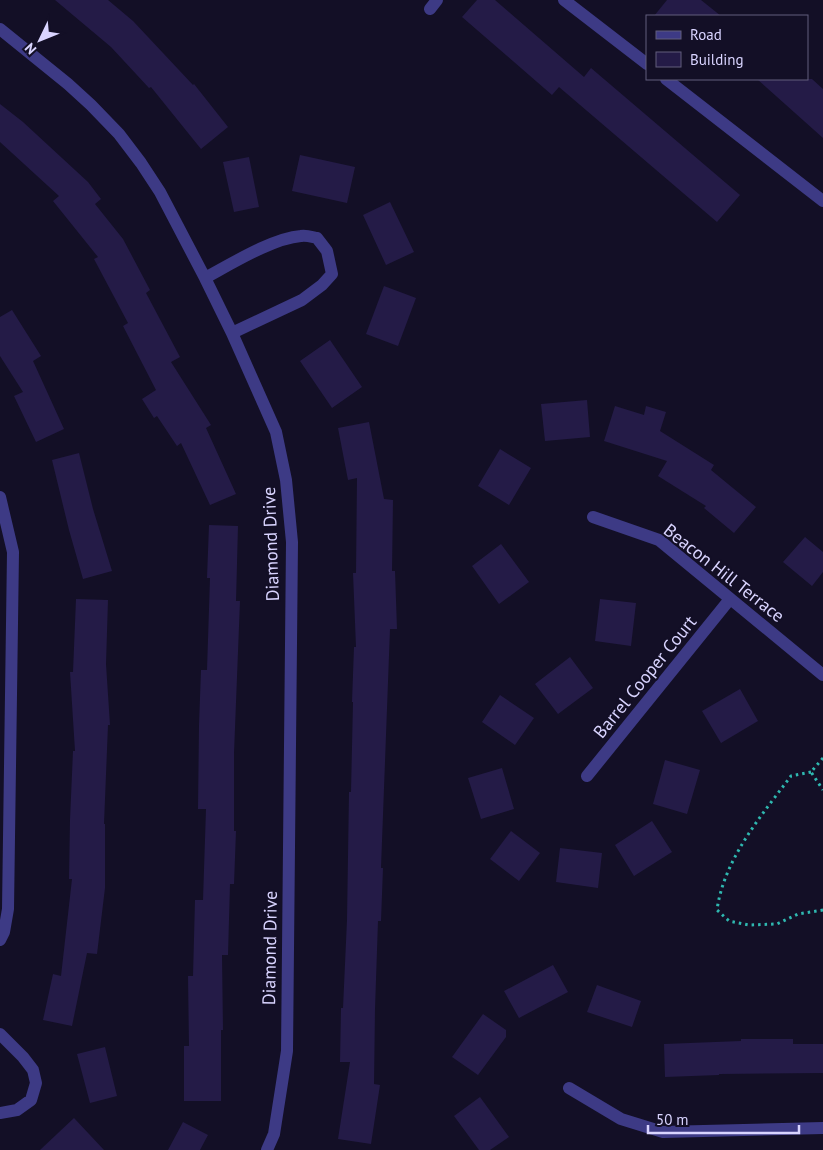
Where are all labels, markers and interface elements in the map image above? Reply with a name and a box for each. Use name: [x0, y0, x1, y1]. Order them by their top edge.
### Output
north arrow: [15, 15, 65, 65]
legend: [646, 15, 808, 80]
text: Road: [690, 25, 722, 44]
text: N: [21, 39, 40, 58]
text: Building: [690, 50, 744, 69]
street label: Diamond Drive: [257, 486, 284, 602]
street label: Beacon Hill Terrace: [659, 518, 789, 627]
street label: Barrel Cooper Court: [588, 611, 701, 743]
street label: Diamond Drive: [257, 891, 282, 1005]
scale bar: [648, 1102, 799, 1134]
text: 50 m: [656, 1110, 689, 1129]

